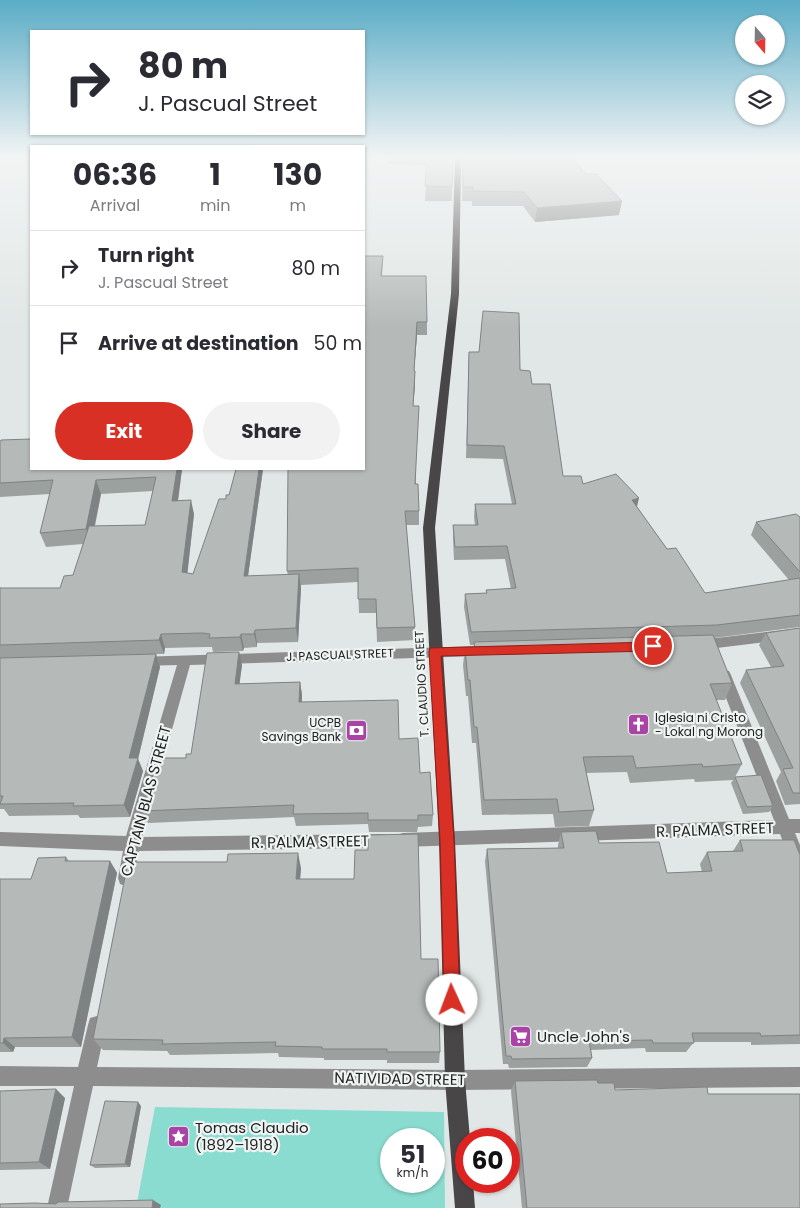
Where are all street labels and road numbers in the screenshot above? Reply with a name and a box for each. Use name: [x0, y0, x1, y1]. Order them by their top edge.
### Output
street label: T. CLAUDIO STREET: [410, 630, 433, 738]
street label: J. PASCUAL STREET: [286, 644, 395, 665]
street label: CAPTAIN BLAS STREET: [115, 723, 176, 878]
street label: R. PALMA STREET: [656, 817, 774, 842]
street label: R. PALMA STREET: [251, 830, 369, 853]
street label: NATIVIDAD STREET: [334, 1067, 466, 1090]

